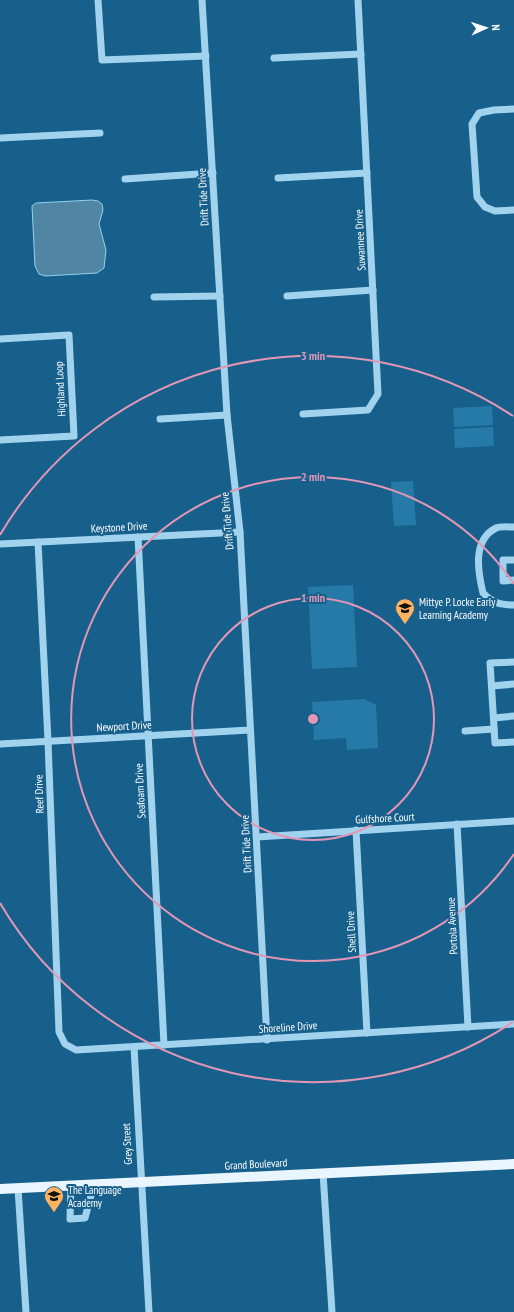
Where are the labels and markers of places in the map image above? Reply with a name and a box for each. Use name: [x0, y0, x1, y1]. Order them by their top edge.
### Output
place label: Mittye P. Locke Early Learning Academy: [419, 595, 496, 622]
school or university icon: Mittye P. Locke Early Learning Academy: [394, 597, 416, 625]
centre of rings: [306, 712, 320, 726]
place label: The Language Academy: [68, 1183, 122, 1210]
school or university icon: The Language Academy: [43, 1185, 65, 1213]

